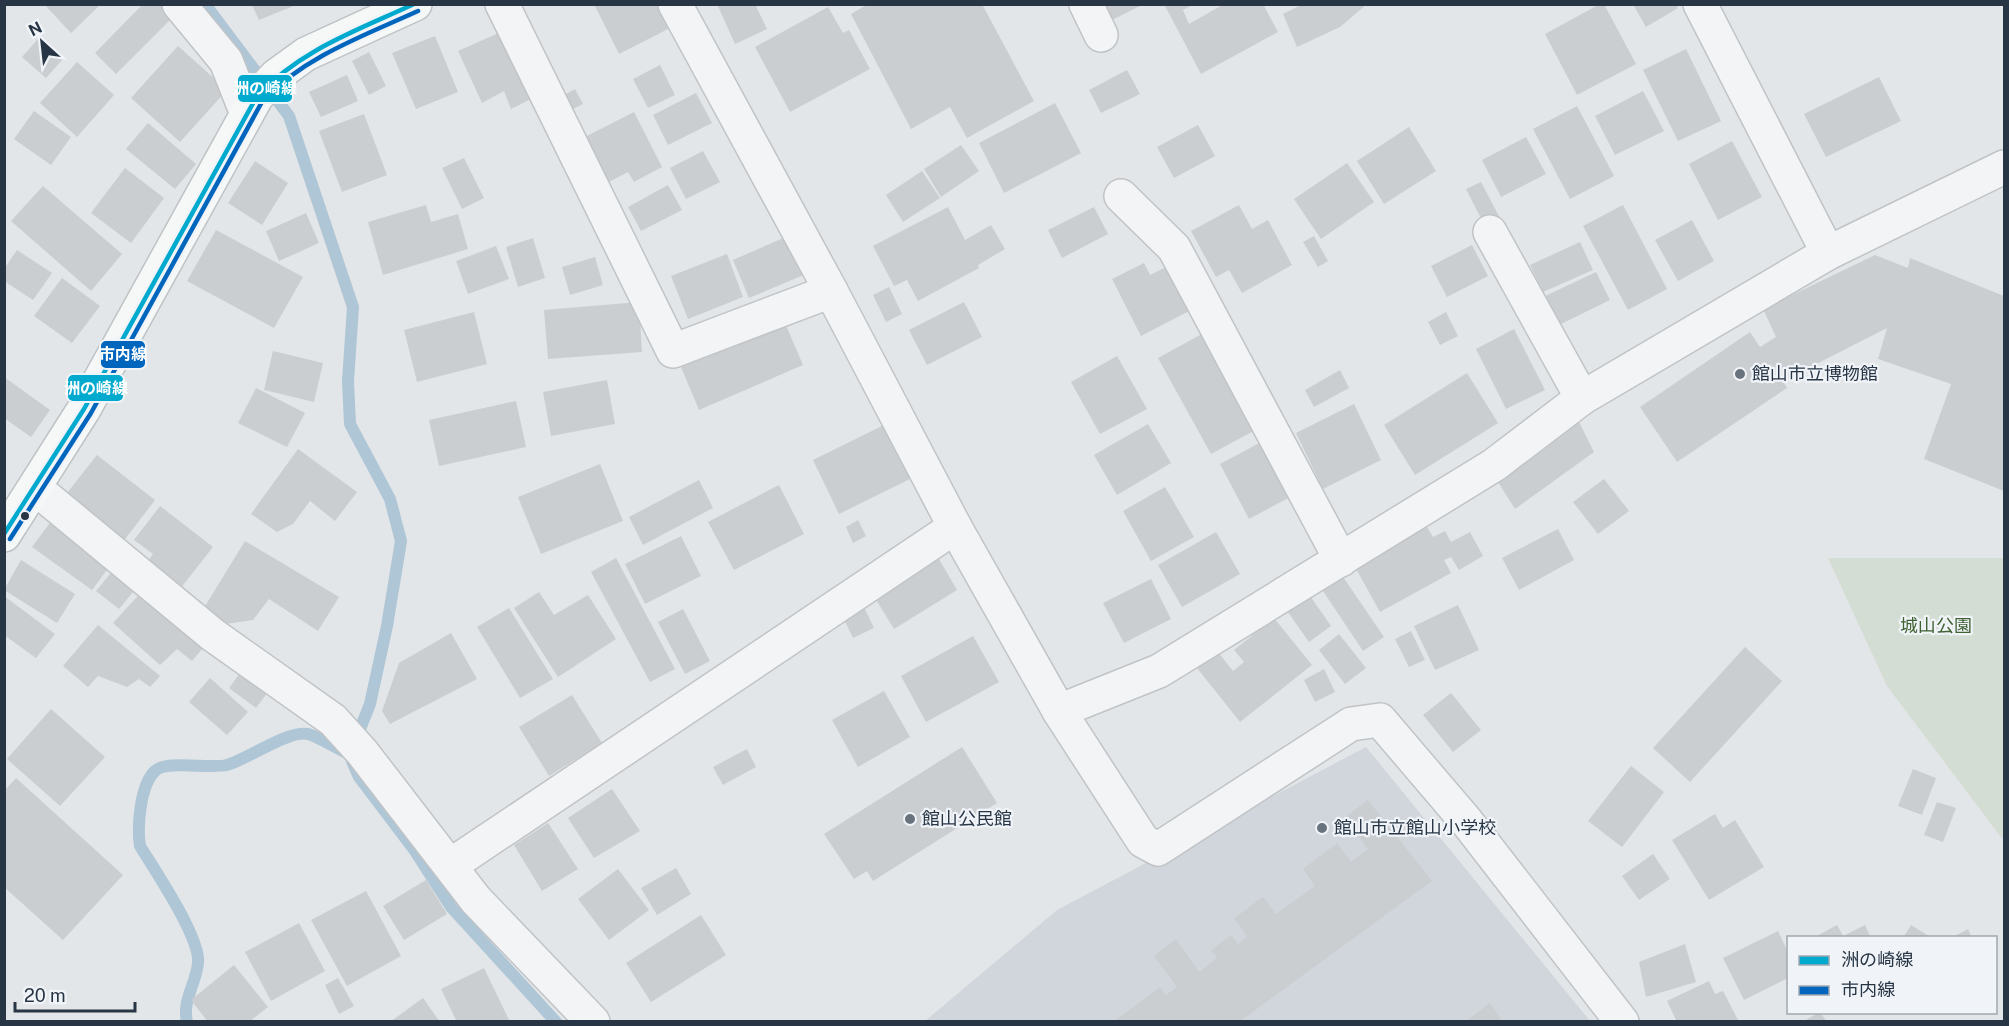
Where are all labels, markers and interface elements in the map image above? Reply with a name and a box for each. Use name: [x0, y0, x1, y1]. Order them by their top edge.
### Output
north arrow: [12, 12, 72, 72]
text: N: [26, 18, 45, 40]
line badge: 洲の崎線: [237, 74, 293, 103]
text: 洲の崎線: [233, 79, 297, 98]
line badge: 市内線: [100, 340, 146, 369]
text: 市内線: [99, 345, 147, 364]
place label: 館山市立博物館: [1752, 363, 1878, 384]
marker: 館山市立博物館: [1733, 367, 1747, 381]
line badge: 洲の崎線: [67, 374, 124, 402]
text: 洲の崎線: [64, 379, 128, 398]
unlabelled marker: [19, 510, 31, 522]
park label: 城山公園: [1900, 615, 1972, 636]
place label: 館山公民館: [922, 808, 1012, 829]
marker: 館山公民館: [903, 812, 917, 826]
place label: 館山市立館山小学校: [1334, 817, 1496, 838]
marker: 館山市立館山小学校: [1315, 821, 1329, 835]
legend: [1787, 936, 1997, 1014]
text: 洲の崎線: [1841, 949, 1913, 970]
scale bar: [15, 975, 135, 1013]
text: 市内線: [1841, 979, 1895, 1000]
text: 20 m: [24, 985, 66, 1006]

